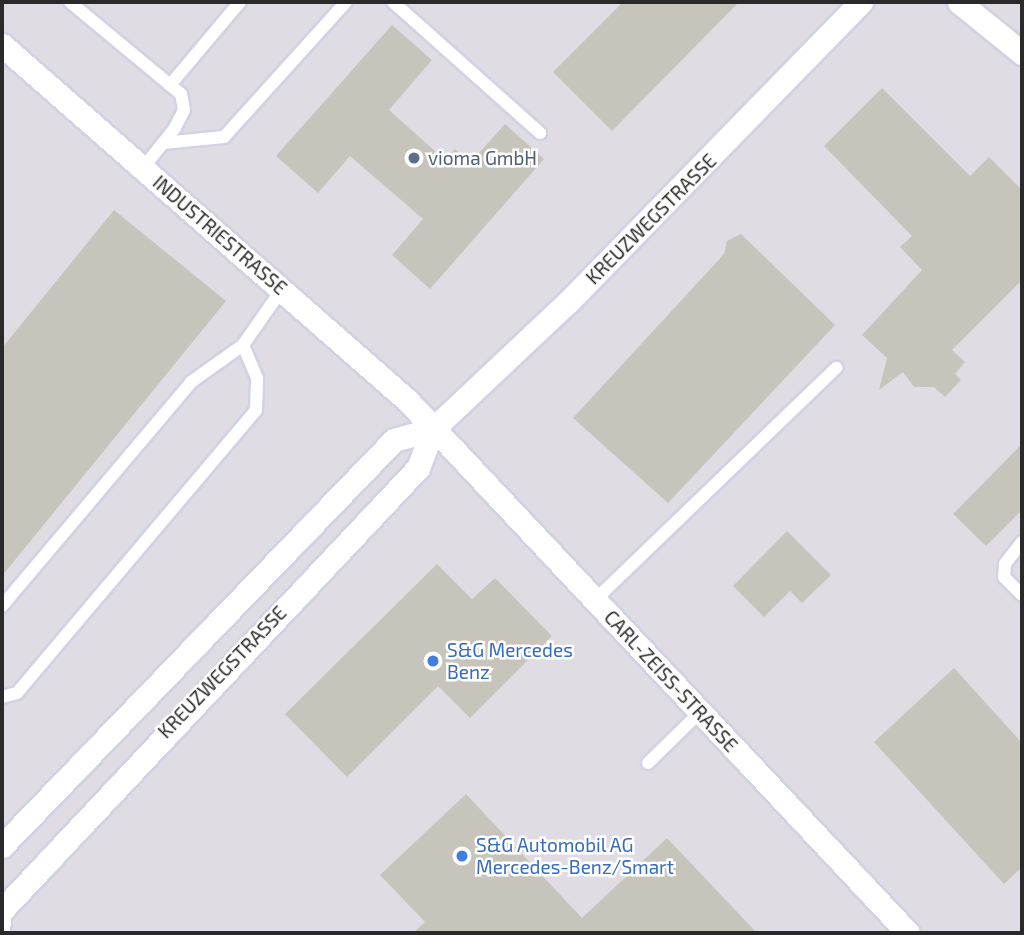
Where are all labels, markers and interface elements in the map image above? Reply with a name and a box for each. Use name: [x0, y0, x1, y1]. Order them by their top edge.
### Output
place label: vioma GmbH: [428, 147, 537, 169]
street label: KREUZWEGSTRASSE: [581, 149, 721, 289]
marker: vioma GmbH: [406, 150, 422, 166]
street label: INDUSTRIESTRASSE: [148, 171, 292, 299]
street label: KREUZWEGSTRASSE: [153, 601, 291, 743]
street label: CARL-ZEISS-STRASSE: [600, 606, 742, 756]
place label: S&G Mercedes Benz: [447, 639, 573, 683]
marker: S&G Mercedes Benz: [425, 653, 441, 669]
place label: S&G Automobil AG Mercedes-Benz/Smart: [476, 834, 674, 878]
marker: S&G Automobil AG Mercedes-Benz/Smart: [454, 848, 470, 864]

